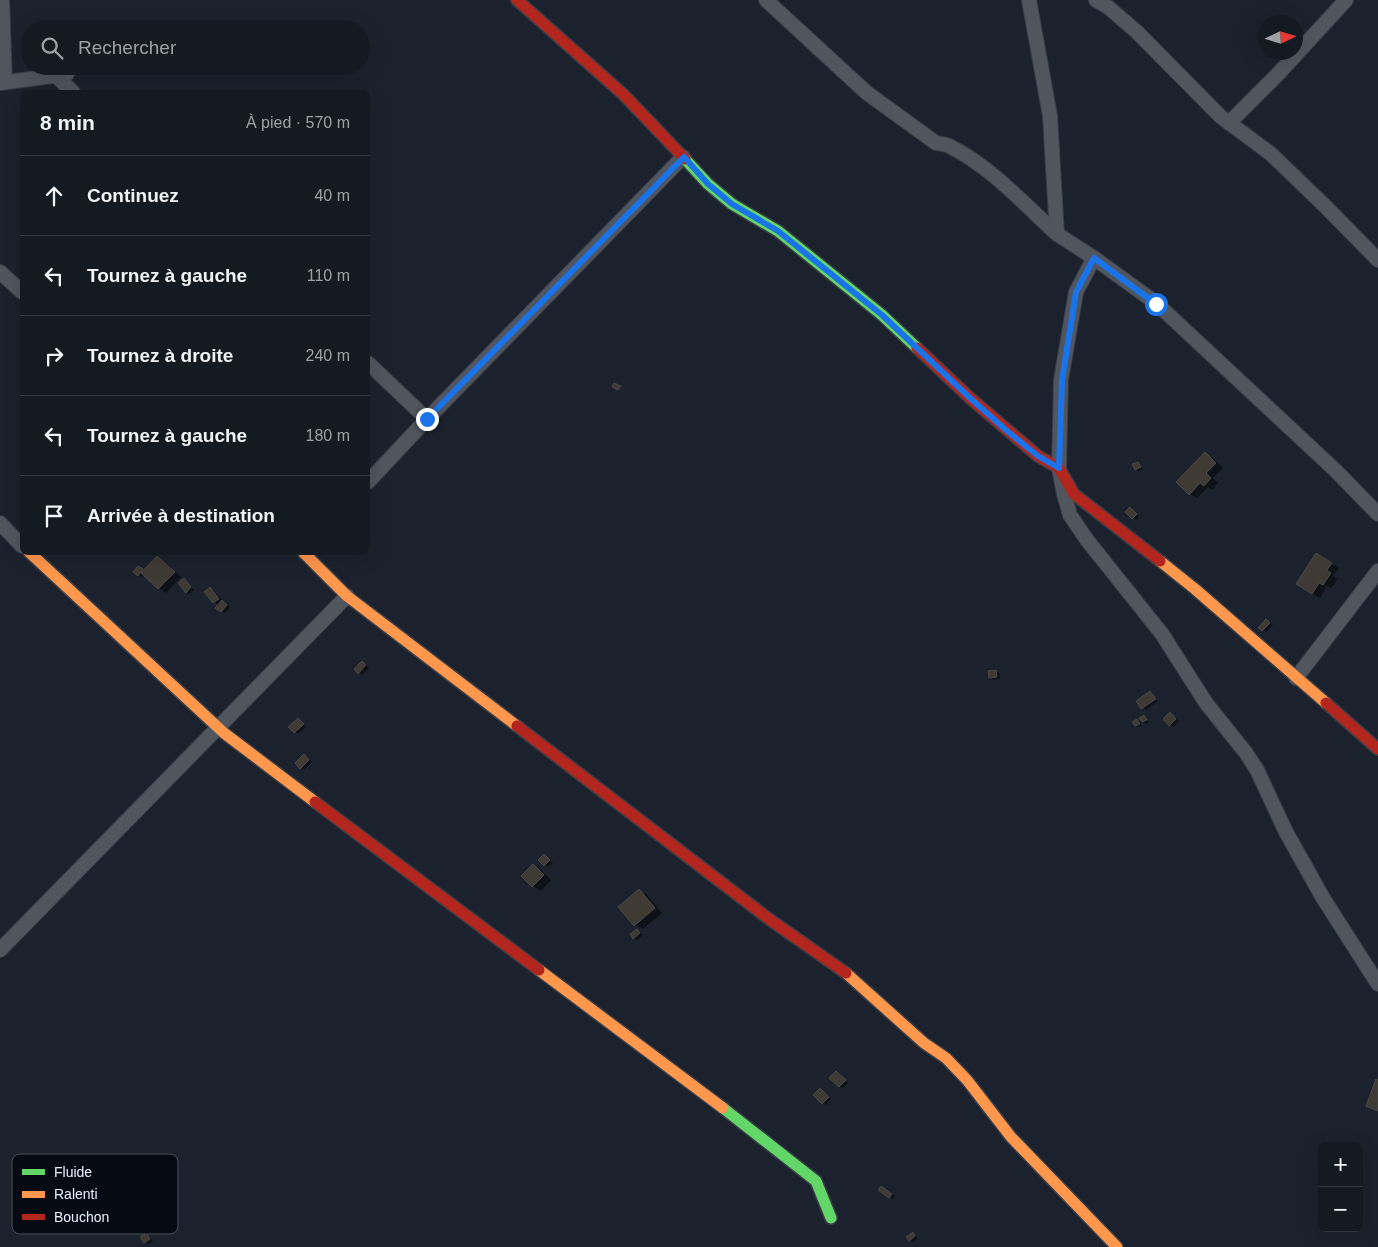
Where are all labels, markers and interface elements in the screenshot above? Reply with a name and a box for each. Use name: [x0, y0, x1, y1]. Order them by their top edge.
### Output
north arrow: [1258, 15, 1303, 60]
search box: [20, 20, 370, 75]
icon: search: [38, 34, 66, 62]
text: Rechercher: [78, 37, 176, 58]
text: 8 min: [40, 111, 95, 134]
text: À pied · 570 m: [246, 114, 350, 131]
icon: ahead: [40, 182, 68, 210]
text: Continuez: [87, 185, 179, 206]
text: 40 m: [314, 187, 350, 204]
icon: left: [40, 262, 68, 290]
text: Tournez à gauche: [87, 265, 247, 286]
text: 110 m: [307, 267, 350, 284]
route start: [1145, 293, 1168, 316]
icon: right: [40, 342, 68, 370]
text: Tournez à droite: [87, 345, 233, 366]
text: 240 m: [306, 347, 350, 364]
route end: [416, 408, 439, 431]
icon: left: [40, 422, 68, 450]
text: Tournez à gauche: [87, 425, 247, 446]
text: 180 m: [306, 427, 350, 444]
icon: arrive: [40, 502, 68, 530]
text: Arrivée à destination: [87, 505, 275, 526]
map controls: [1318, 1142, 1363, 1232]
button: +: [1318, 1142, 1363, 1187]
legend: [12, 1154, 178, 1234]
text: Fluide: [54, 1164, 92, 1180]
text: Ralenti: [54, 1186, 98, 1202]
button: −: [1318, 1187, 1363, 1232]
text: Bouchon: [54, 1209, 109, 1225]

